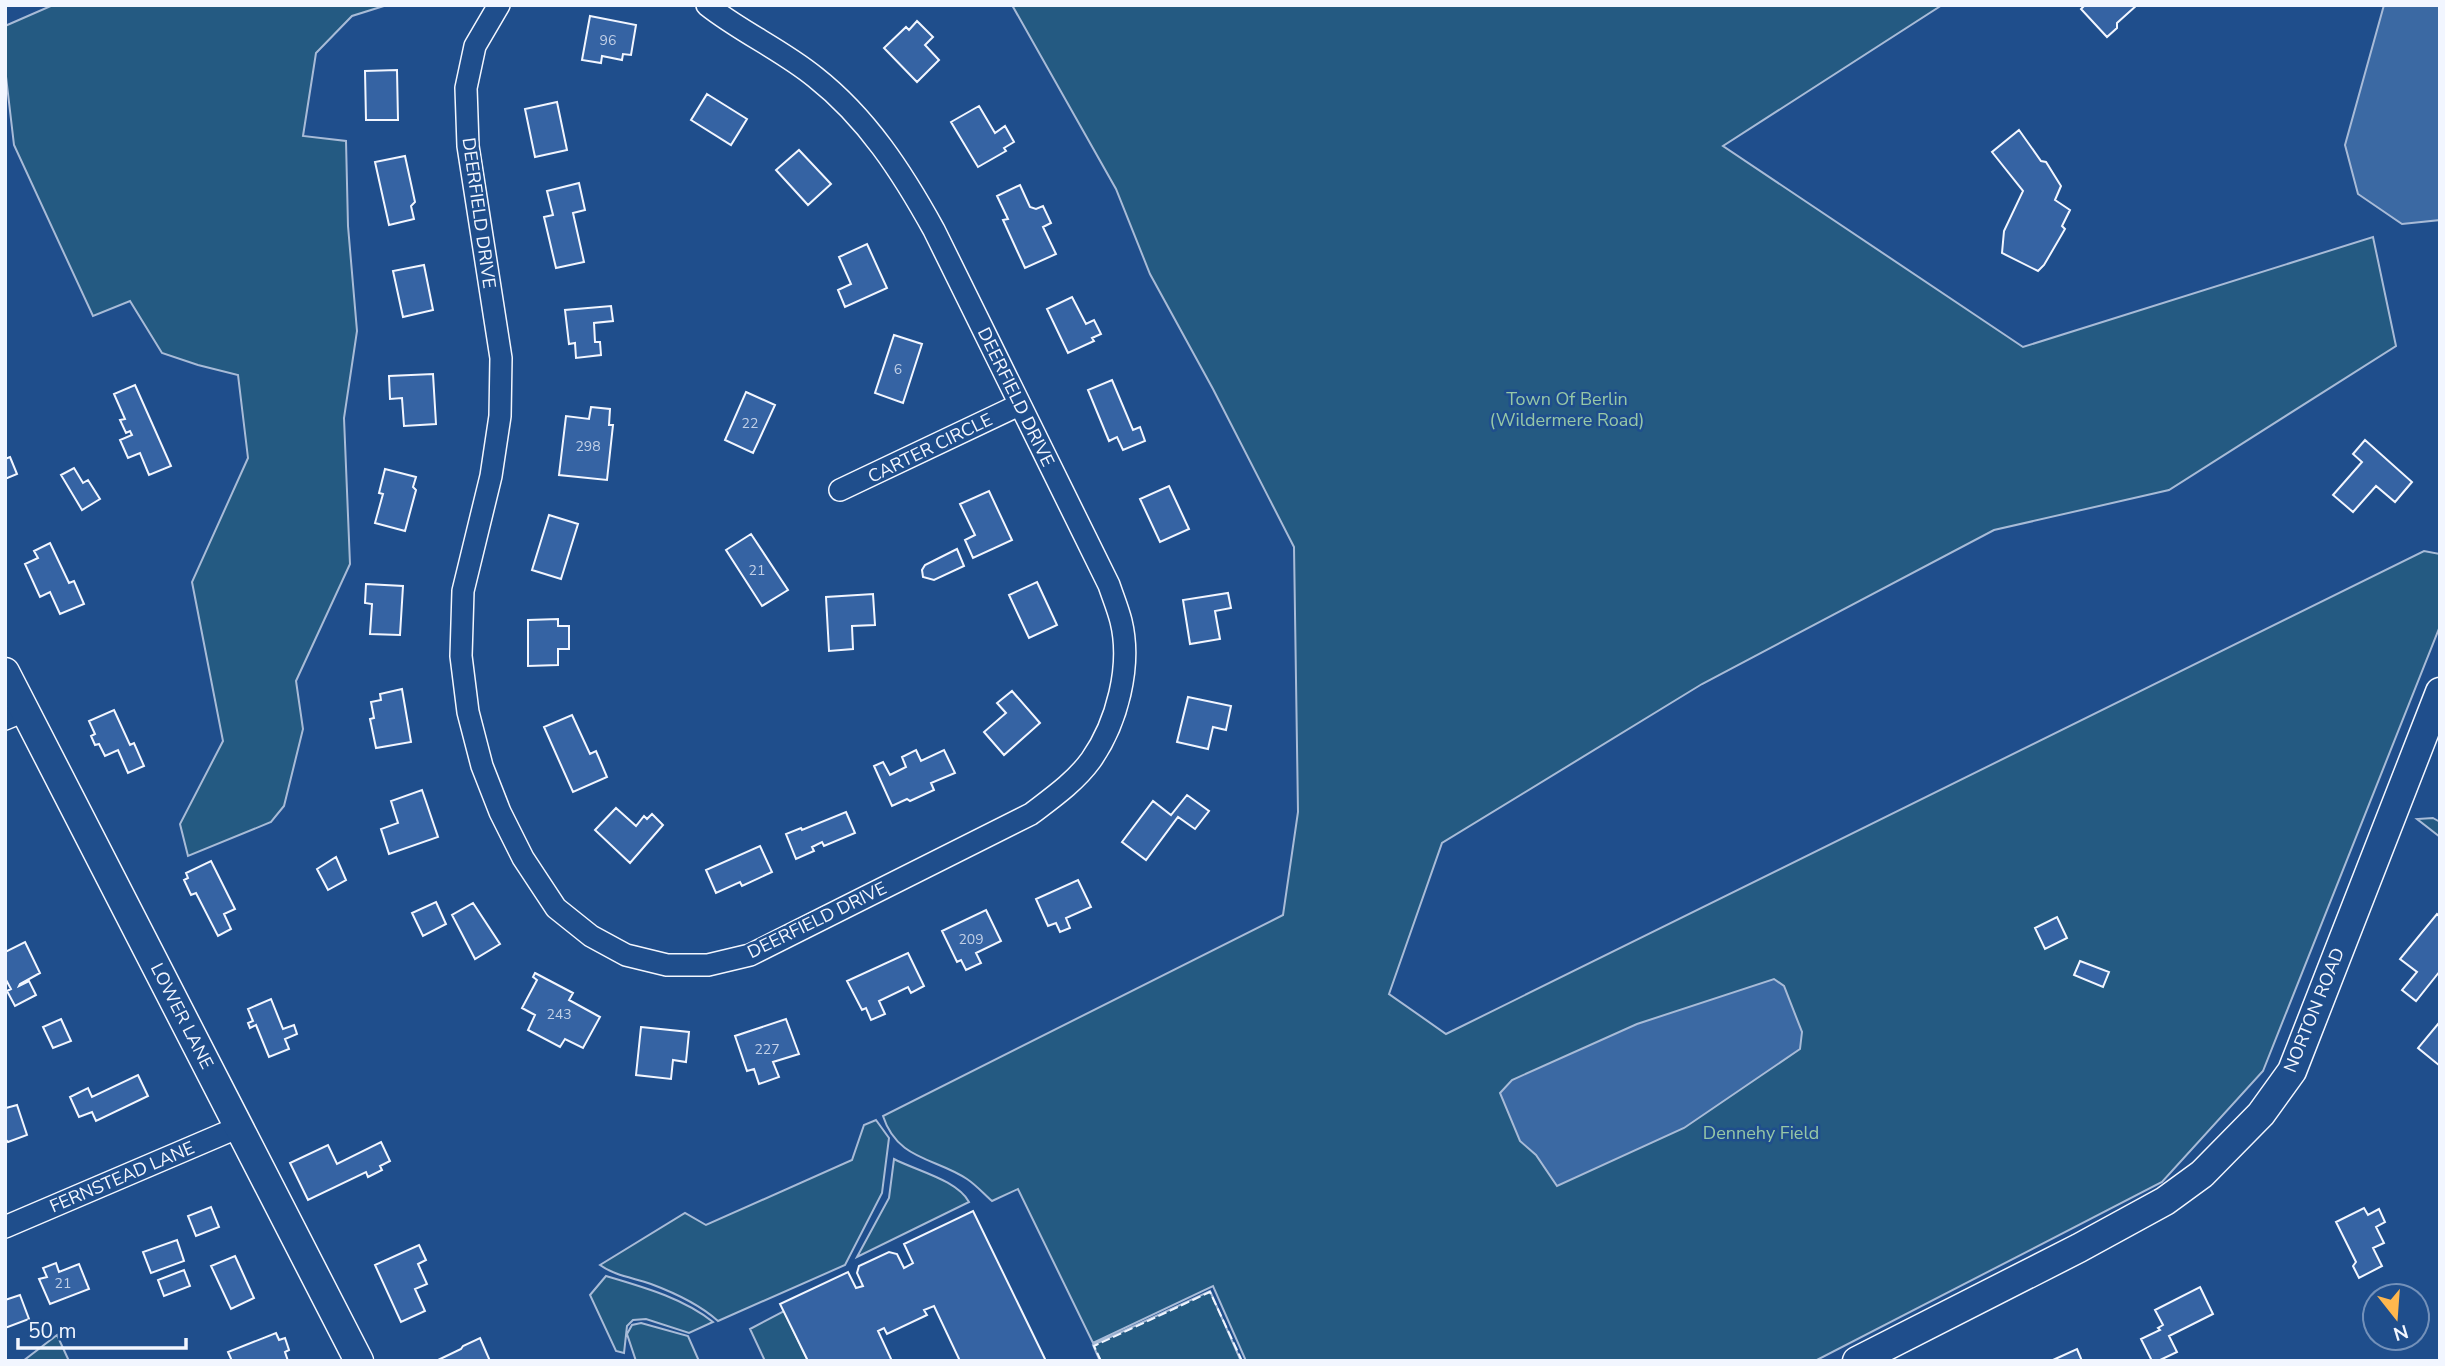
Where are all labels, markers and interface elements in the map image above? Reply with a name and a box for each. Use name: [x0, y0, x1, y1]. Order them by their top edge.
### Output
house number: 96: [600, 31, 616, 50]
street label: DEERFIELD DRIVE: [457, 136, 501, 290]
street label: DEERFIELD DRIVE: [972, 323, 1060, 471]
house number: 6: [894, 360, 902, 379]
park label: Town Of Berlin (Wildermere Road): [1489, 387, 1645, 432]
street label: CARTER CIRCLE: [864, 407, 996, 489]
house number: 22: [742, 414, 758, 433]
house number: 298: [575, 437, 601, 456]
house number: 21: [749, 561, 765, 580]
street label: DEERFIELD DRIVE: [743, 876, 891, 964]
house number: 209: [958, 930, 984, 949]
street label: NORTON ROAD: [2278, 944, 2350, 1076]
street label: LOWER LANE: [145, 959, 219, 1073]
house number: 243: [546, 1005, 572, 1024]
house number: 227: [754, 1040, 780, 1059]
park label: Dennehy Field: [1703, 1121, 1819, 1145]
street label: FERNSTEAD LANE: [46, 1136, 198, 1218]
house number: 21: [55, 1274, 71, 1293]
north arrow: [2361, 1282, 2431, 1352]
scale bar: [18, 1306, 186, 1350]
text: 50 m: [28, 1317, 77, 1345]
text: N: [2390, 1318, 2411, 1347]

